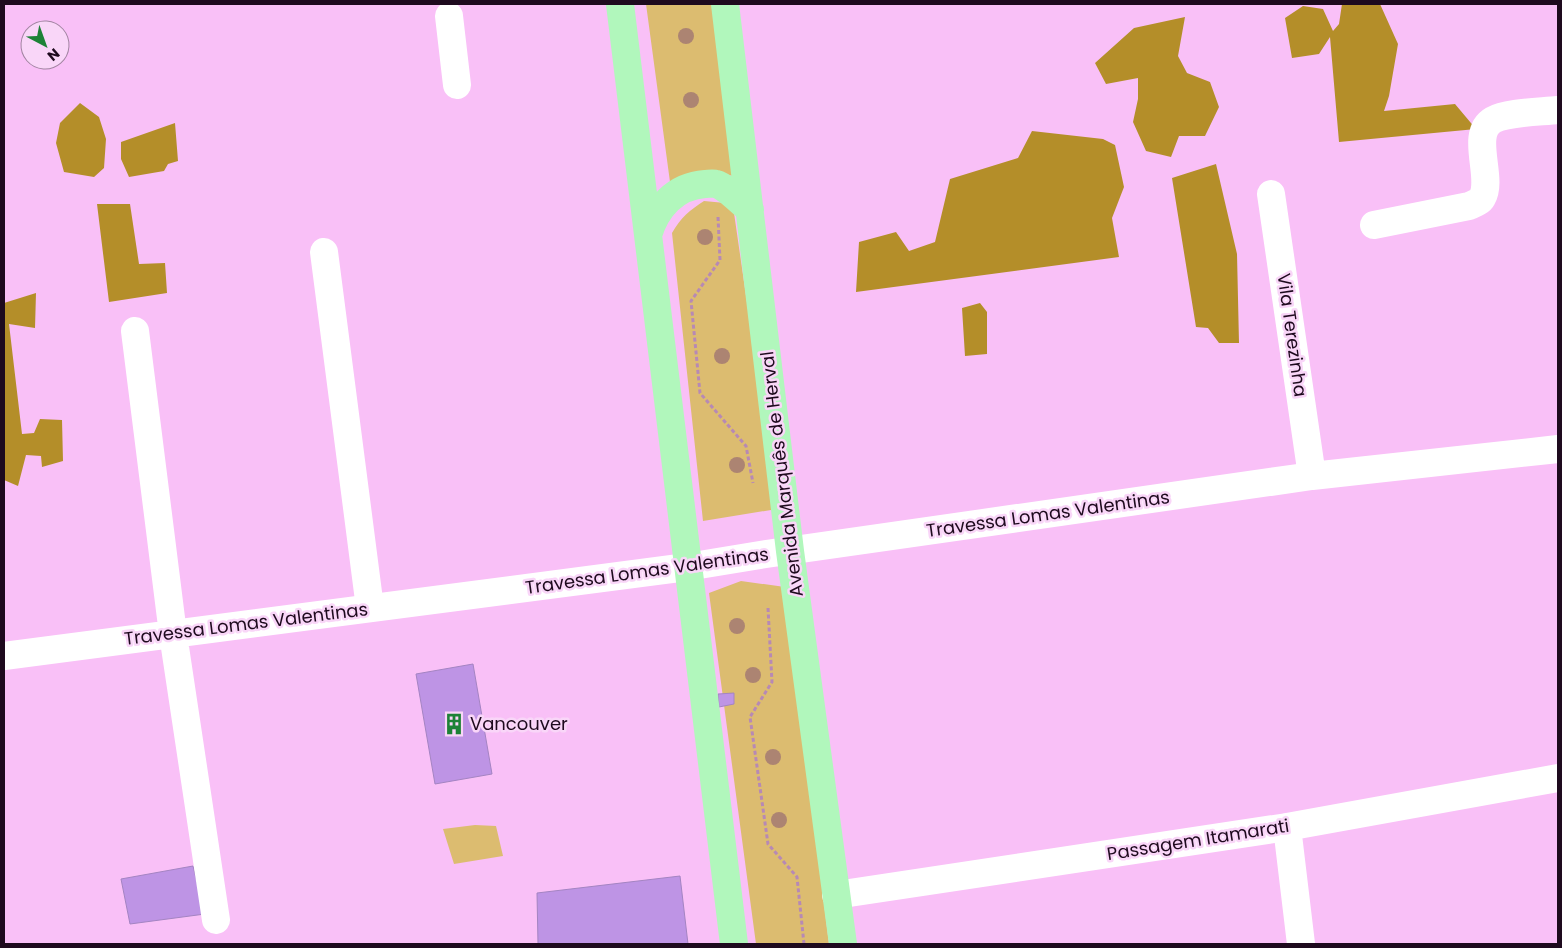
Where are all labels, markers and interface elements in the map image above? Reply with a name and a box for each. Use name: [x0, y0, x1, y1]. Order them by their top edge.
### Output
north arrow: [20, 20, 70, 70]
text: N: [43, 44, 64, 66]
street label: Vila Terezinha: [1271, 271, 1314, 398]
street label: Avenida Marquês de Herval: [754, 350, 809, 598]
street label: Travessa Lomas Valentinas: [925, 484, 1171, 543]
street label: Travessa Lomas Valentinas: [524, 541, 770, 600]
street label: Travessa Lomas Valentinas: [123, 596, 369, 651]
building icon: Vancouver: [441, 711, 467, 737]
place label: Vancouver: [470, 711, 568, 736]
street label: Passagem Itamarati: [1105, 813, 1291, 866]

